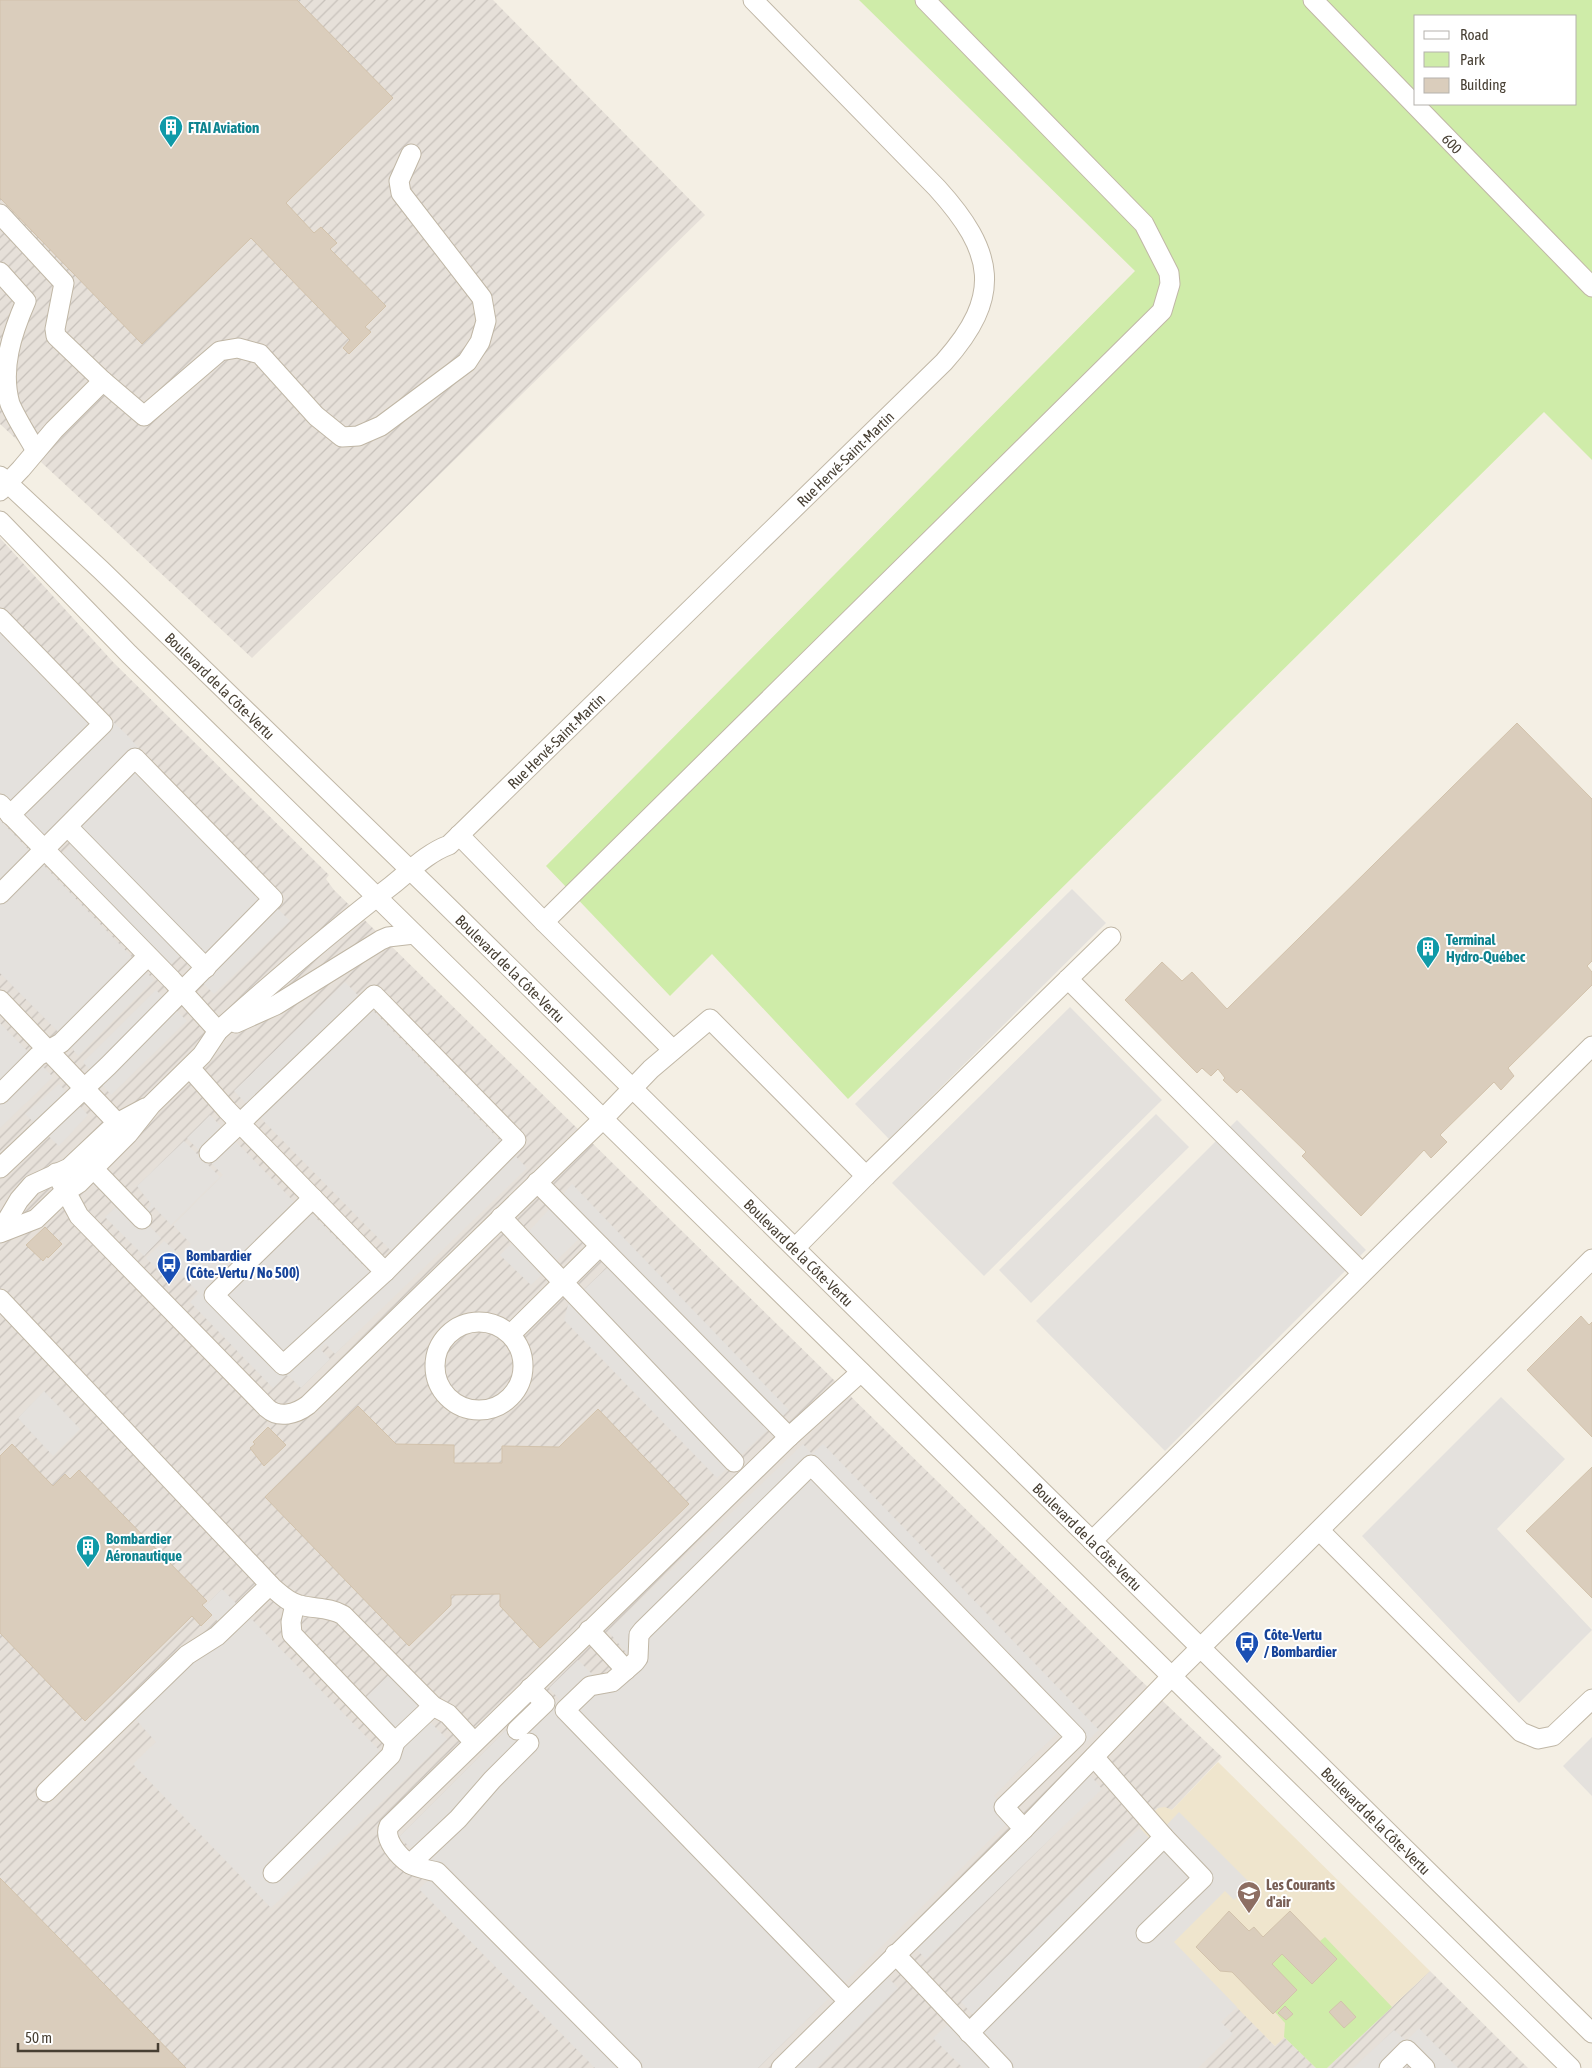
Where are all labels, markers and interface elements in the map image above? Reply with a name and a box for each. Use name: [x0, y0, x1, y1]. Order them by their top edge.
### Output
legend: [1414, 15, 1577, 105]
text: Road: [1460, 26, 1489, 43]
text: Park: [1460, 51, 1485, 68]
text: Building: [1460, 76, 1506, 93]
building icon: FTAI Aviation: [158, 114, 184, 148]
place label: FTAI Aviation: [188, 119, 259, 136]
street label: 600: [1439, 130, 1466, 157]
street label: Rue Hervé-Saint-Martin: [793, 408, 897, 510]
street label: Boulevard de la Côte-Vertu: [162, 629, 278, 742]
street label: Rue Hervé-Saint-Martin: [504, 690, 608, 792]
street label: Boulevard de la Côte-Vertu: [452, 911, 568, 1025]
place label: Terminal Hydro-Québec: [1446, 931, 1526, 965]
building icon: Terminal Hydro-Québec: [1415, 935, 1441, 969]
street label: Boulevard de la Côte-Vertu: [741, 1195, 857, 1309]
place label: Bombardier (Côte-Vertu / No 500): [186, 1247, 300, 1281]
bus stop icon: Bombardier (Côte-Vertu / No 500): [156, 1251, 182, 1285]
street label: Boulevard de la Côte-Vertu: [1030, 1479, 1145, 1594]
place label: Bombardier Aéronautique: [105, 1530, 182, 1564]
building icon: Bombardier Aéronautique: [75, 1534, 101, 1568]
place label: Côte-Vertu / Bombardier: [1264, 1626, 1337, 1660]
bus stop icon: Côte-Vertu / Bombardier: [1234, 1630, 1260, 1664]
street label: Boulevard de la Côte-Vertu: [1318, 1763, 1434, 1878]
place label: Les Courants d'air: [1266, 1876, 1336, 1910]
school or university icon: Les Courants d'air: [1236, 1880, 1262, 1914]
scale bar: [18, 2020, 158, 2052]
text: 50 m: [25, 2029, 52, 2046]

